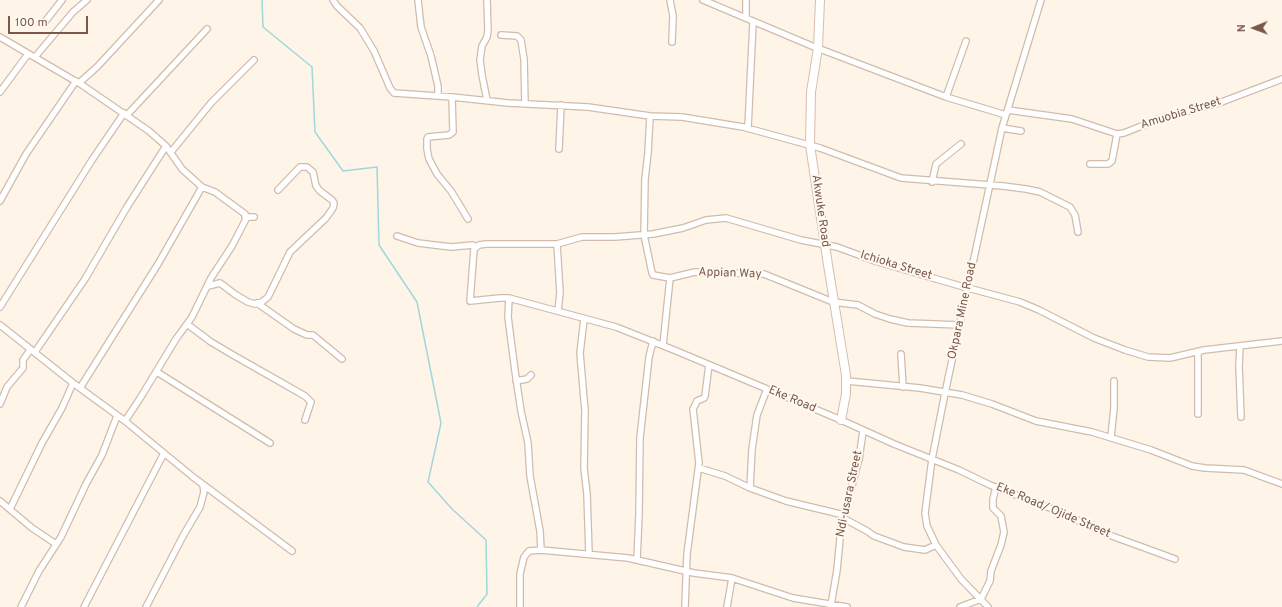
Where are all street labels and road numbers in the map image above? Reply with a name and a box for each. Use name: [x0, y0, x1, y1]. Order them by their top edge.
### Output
street label: Amuobia Street: [1139, 95, 1223, 133]
street label: Akwuke Road: [808, 174, 832, 248]
street label: Ichioka Street: [858, 248, 934, 284]
street label: Okpara Mine Road: [946, 261, 980, 361]
street label: Appian Way: [698, 266, 762, 282]
street label: Eke Road: [766, 384, 818, 416]
street label: Ndi-usara Street: [834, 449, 866, 539]
street label: Eke Road/ Ojide Street: [994, 480, 1112, 542]

